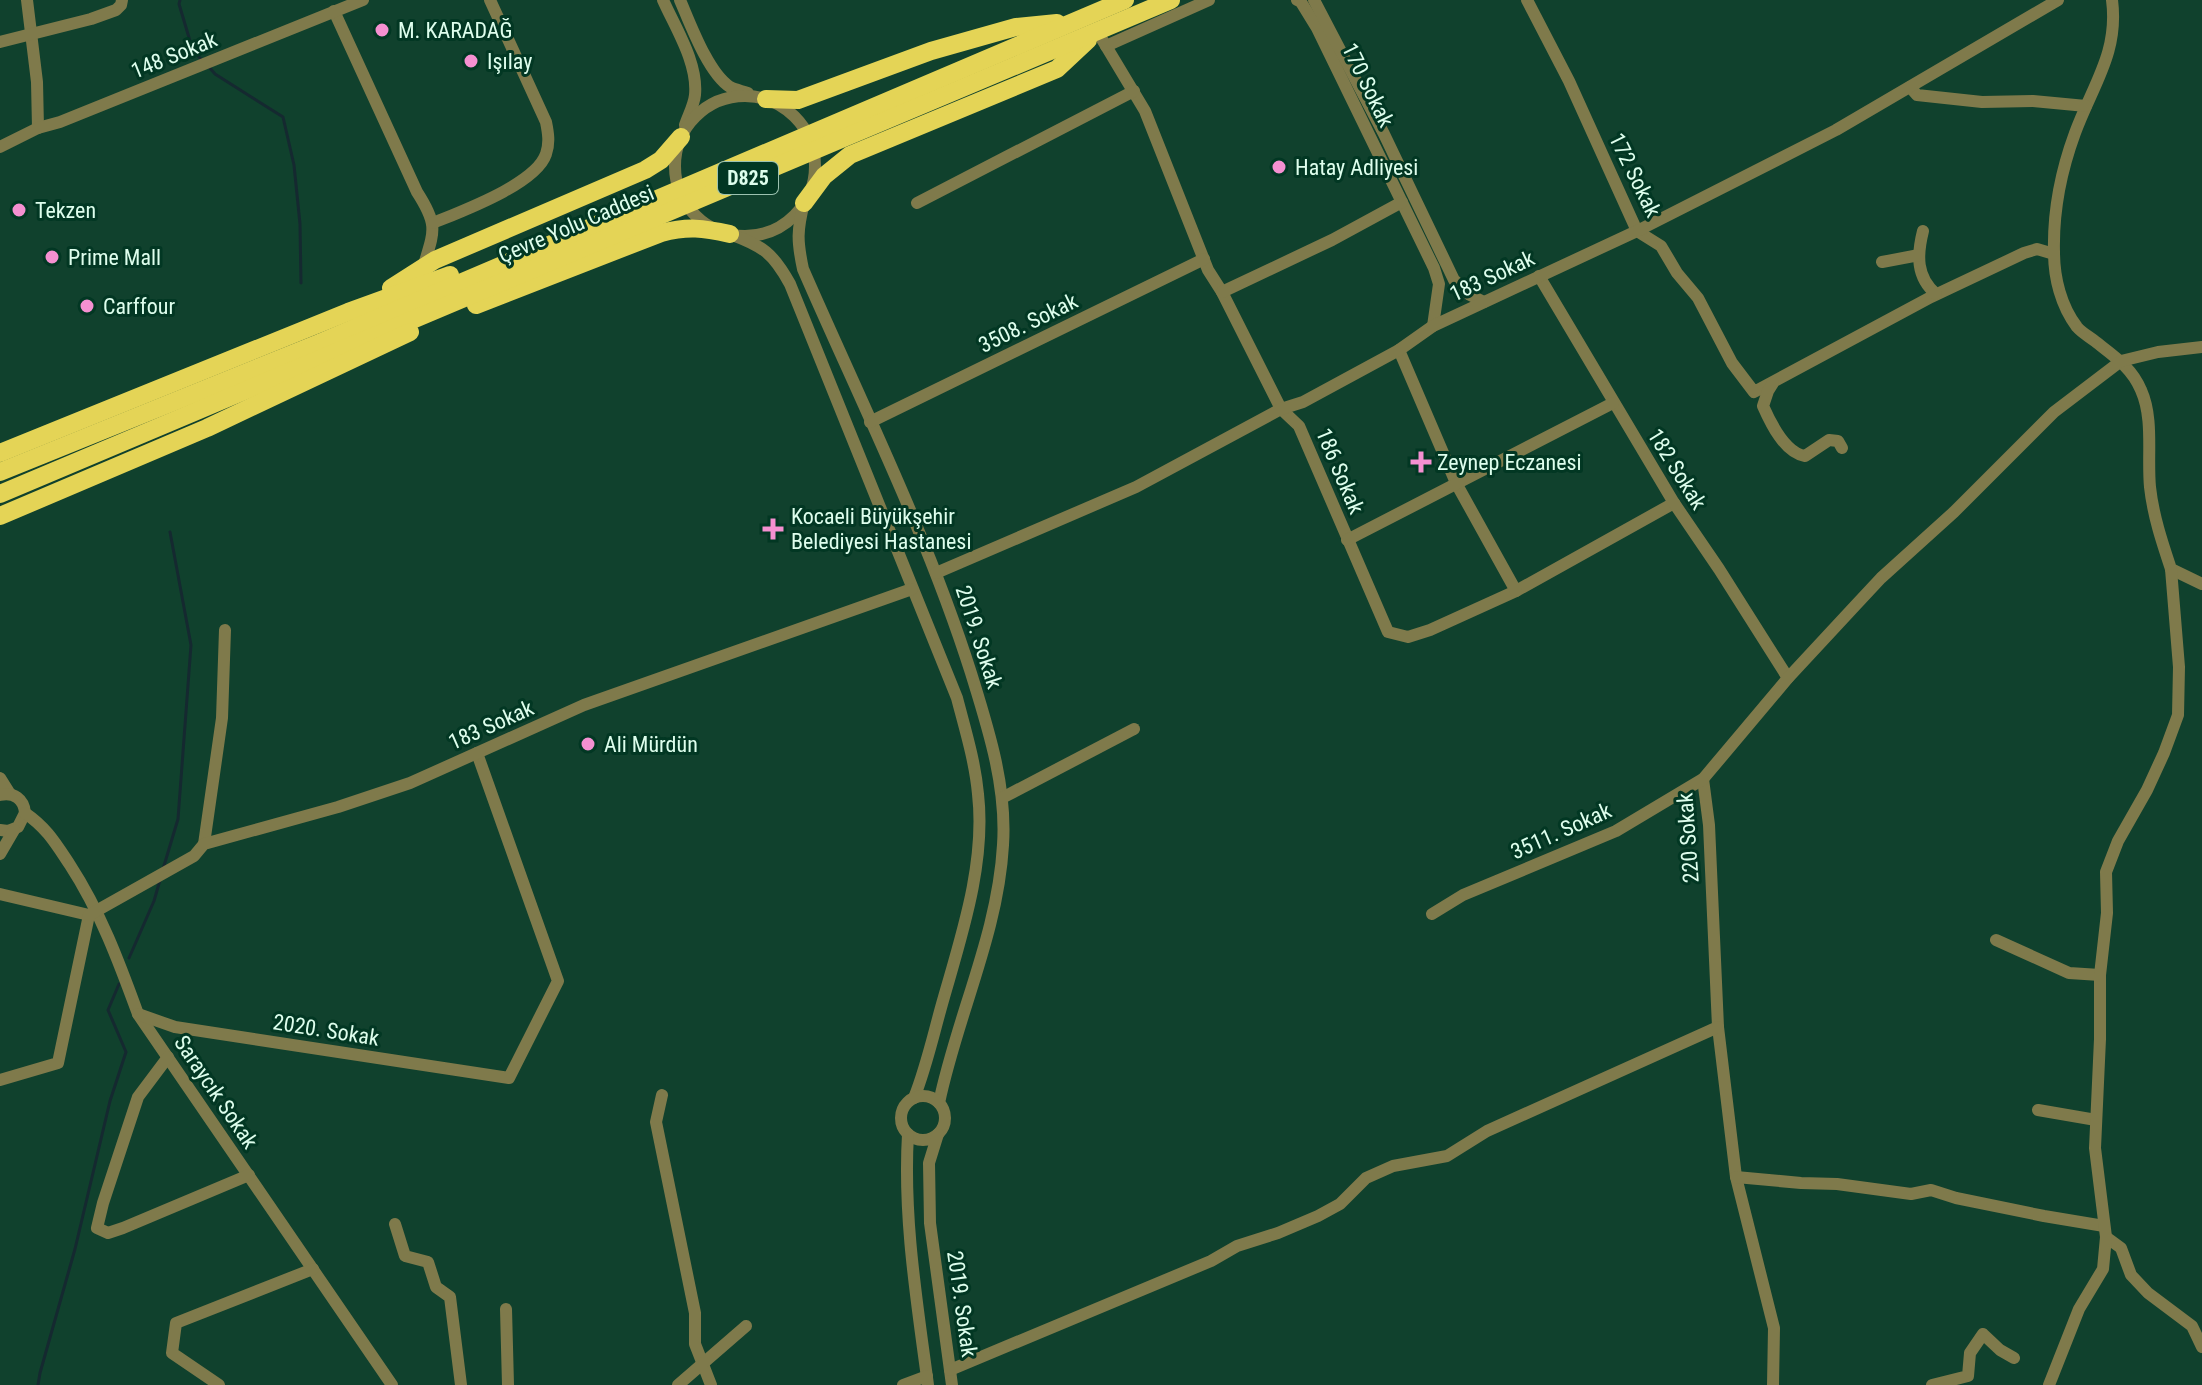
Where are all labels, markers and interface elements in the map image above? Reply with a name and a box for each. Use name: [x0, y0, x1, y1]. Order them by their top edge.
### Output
place label: M. KARADAĞ: [398, 18, 512, 43]
marker: M. KARADAĞ: [373, 21, 391, 39]
street label: 148 Sokak: [127, 26, 221, 84]
street label: 170 Sokak: [1337, 39, 1399, 131]
place label: Işılay: [487, 49, 532, 74]
marker: Işılay: [462, 52, 480, 70]
street label: 172 Sokak: [1604, 129, 1666, 221]
place label: Hatay Adliyesi: [1295, 155, 1418, 180]
marker: Hatay Adliyesi: [1270, 158, 1288, 176]
road number: D825: [718, 162, 778, 194]
street label: Çevre Yolu Caddesi: [494, 180, 658, 268]
place label: Tekzen: [35, 198, 96, 223]
marker: Tekzen: [10, 201, 28, 219]
place label: Prime Mall: [68, 245, 161, 270]
street label: 183 Sokak: [1446, 246, 1538, 306]
marker: Prime Mall: [43, 248, 61, 266]
street label: 3508. Sokak: [974, 288, 1082, 358]
place label: Carffour: [103, 294, 175, 319]
marker: Carffour: [78, 297, 96, 315]
street label: 186 Sokak: [1311, 424, 1369, 518]
street label: 182 Sokak: [1642, 424, 1712, 514]
place label: Zeynep Eczanesi: [1437, 450, 1582, 475]
marker: Zeynep Eczanesi: [1412, 453, 1430, 471]
place label: Kocaeli Büyükşehir Belediyesi Hastanesi: [791, 504, 971, 554]
marker: Kocaeli Büyükşehir Belediyesi Hastanesi: [762, 518, 784, 540]
street label: 2019. Sokak: [951, 582, 1007, 692]
street label: 183 Sokak: [445, 695, 537, 755]
place label: Ali Mürdün: [604, 732, 698, 757]
marker: Ali Mürdün: [579, 735, 597, 753]
street label: 220 Sokak: [1672, 792, 1704, 884]
street label: 3511. Sokak: [1507, 798, 1615, 864]
street label: 2020. Sokak: [271, 1009, 381, 1051]
street label: Saraycık Sokak: [169, 1031, 263, 1153]
street label: 2019. Sokak: [942, 1249, 982, 1359]

